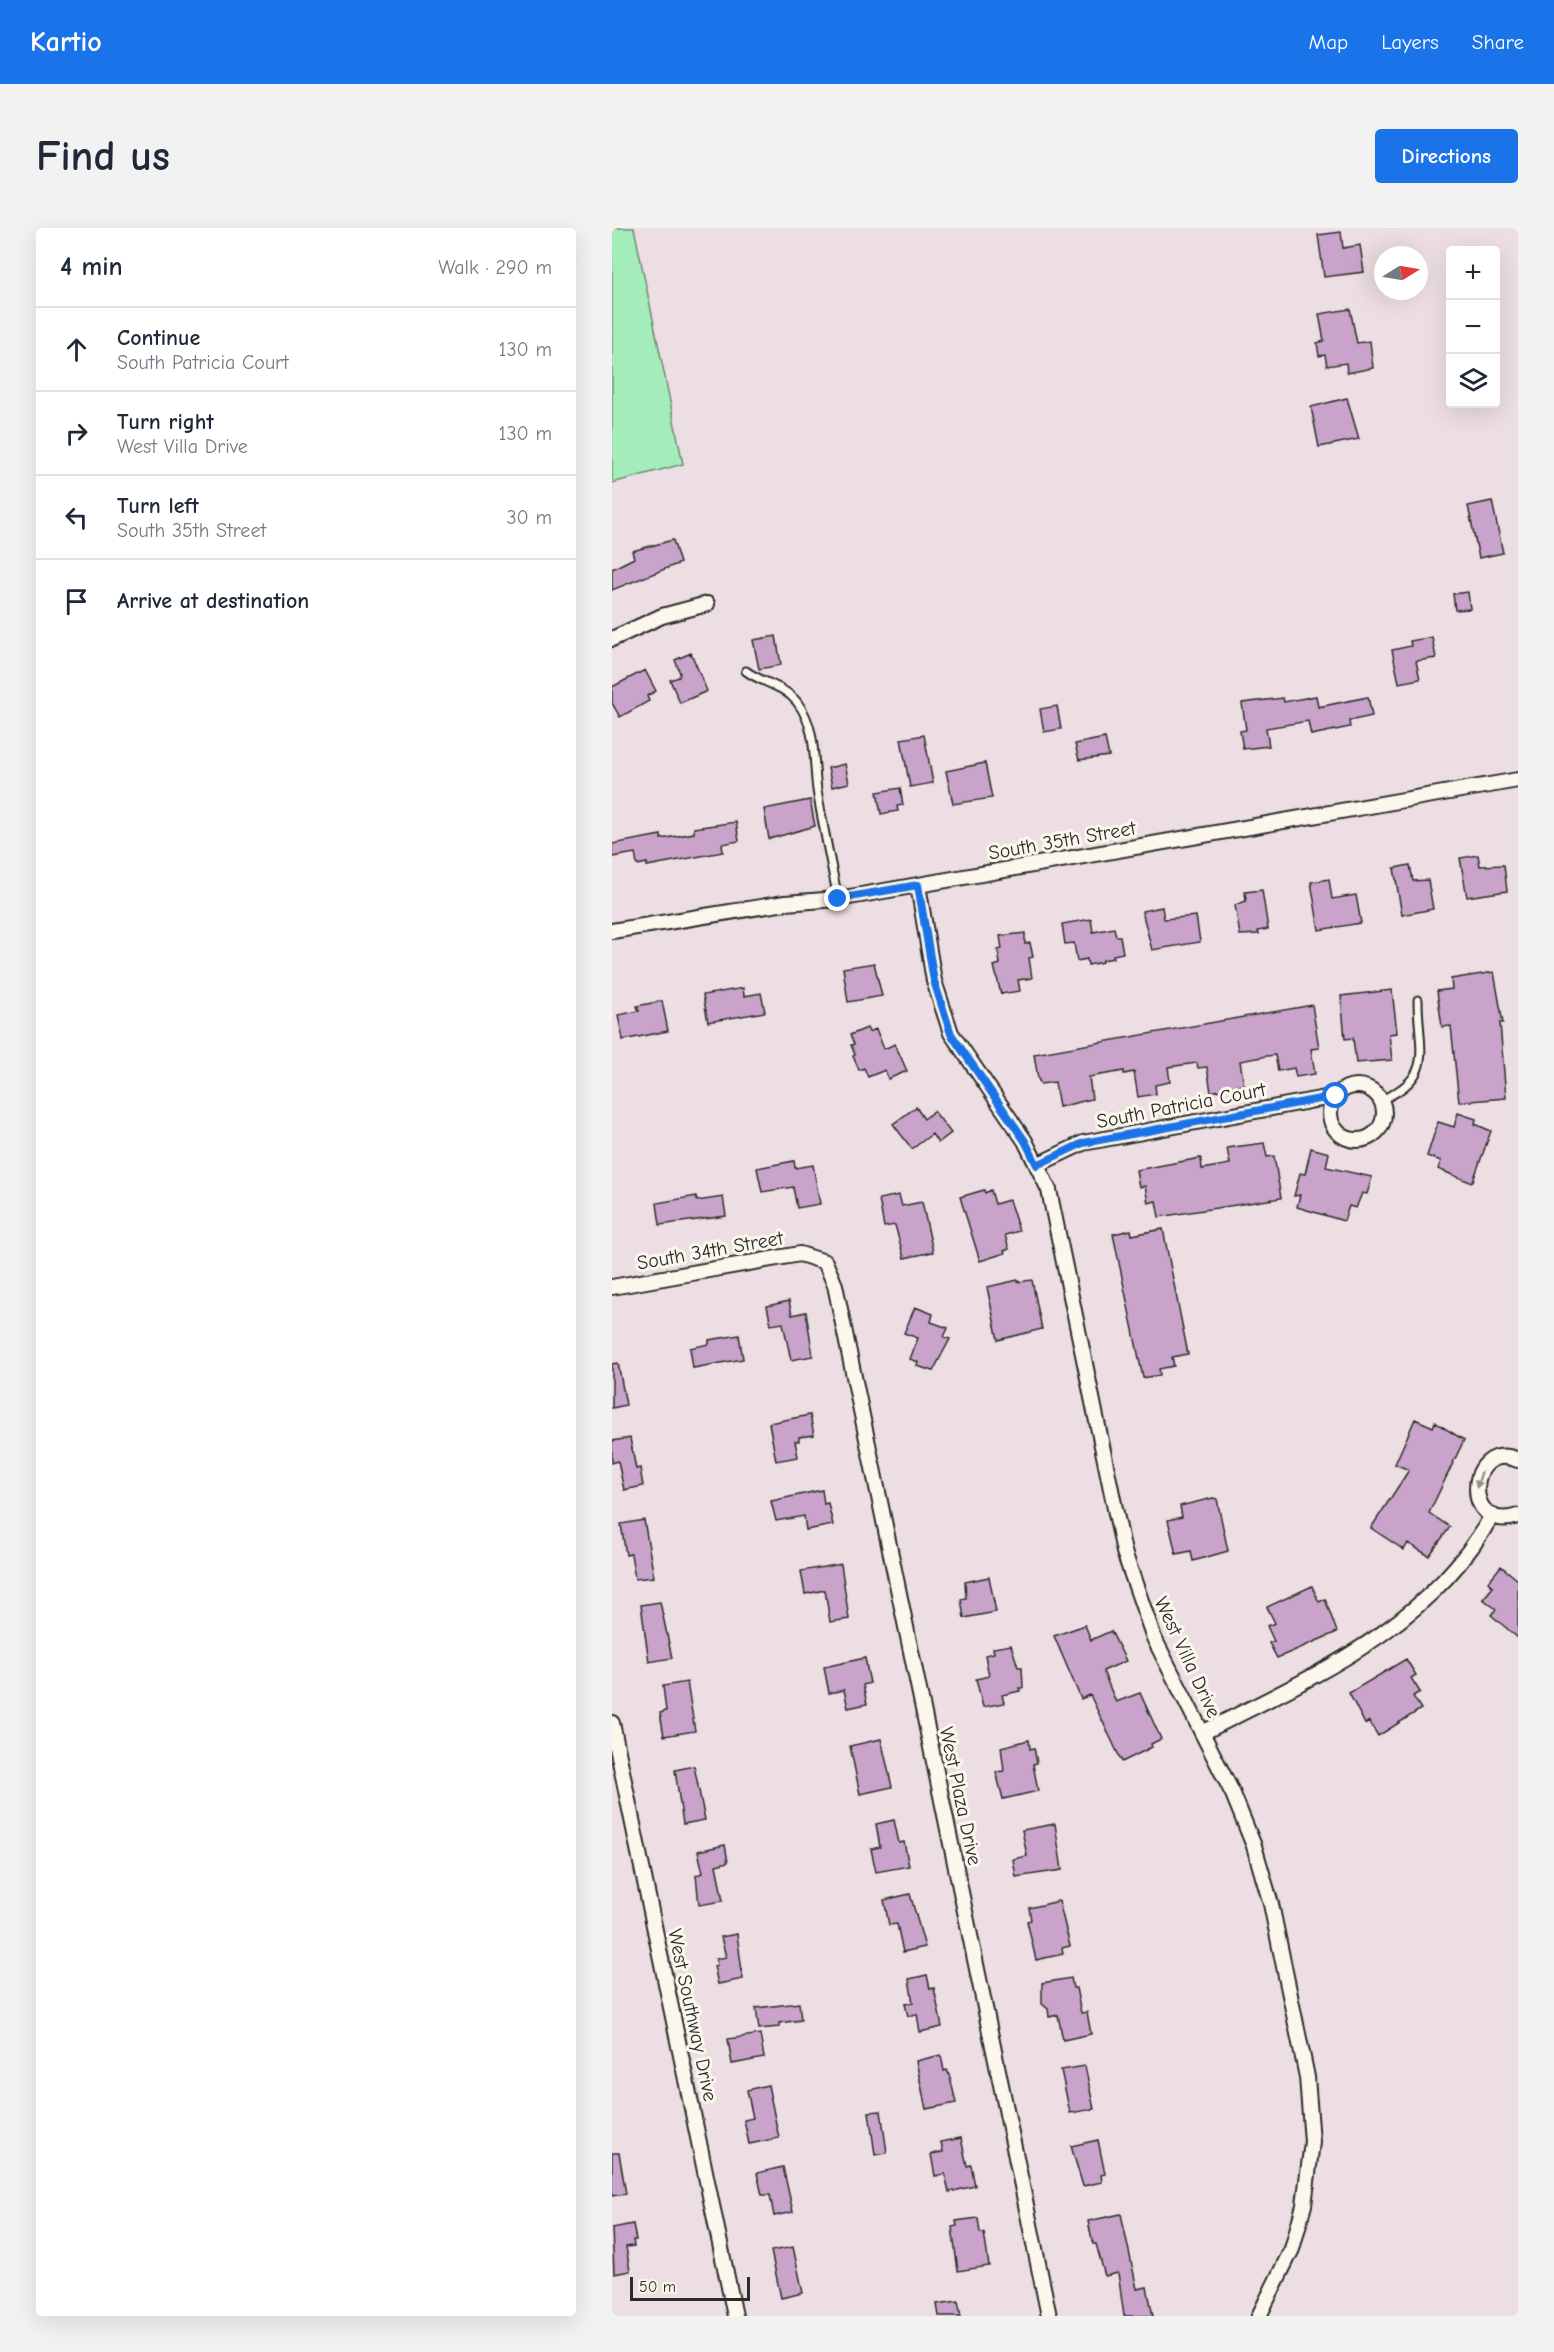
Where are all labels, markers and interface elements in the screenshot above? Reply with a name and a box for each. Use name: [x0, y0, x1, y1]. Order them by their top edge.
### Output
text: Kartio: [30, 26, 102, 58]
text: Map: [1309, 30, 1348, 54]
text: Layers: [1381, 30, 1439, 54]
text: Share: [1472, 30, 1524, 54]
button: Directions: [1375, 129, 1518, 183]
text: Find us: [36, 132, 170, 181]
north arrow: [1374, 246, 1428, 300]
map controls: [1446, 246, 1500, 408]
button: +: [1446, 246, 1500, 300]
text: 4 min: [60, 252, 123, 282]
text: Walk · 290 m: [438, 256, 552, 279]
button: −: [1446, 300, 1500, 354]
text: Continue: [117, 325, 200, 351]
icon: ahead: [60, 333, 93, 366]
text: 130 m: [499, 338, 552, 361]
text: South Patricia Court: [117, 351, 289, 374]
button: layers: [1446, 354, 1500, 408]
text: Turn right: [117, 409, 214, 435]
icon: right: [60, 417, 93, 450]
text: 130 m: [499, 422, 552, 445]
text: West Villa Drive: [117, 435, 248, 458]
text: Turn left: [117, 493, 199, 519]
icon: left: [60, 501, 93, 534]
text: 30 m: [506, 506, 552, 529]
text: South 35th Street: [117, 519, 266, 542]
icon: arrive: [60, 585, 93, 618]
text: Arrive at destination: [117, 588, 309, 614]
street label: South 35th Street: [987, 816, 1139, 865]
route end: [824, 885, 850, 911]
street label: South Patricia Court: [1095, 1078, 1269, 1133]
route start: [1322, 1082, 1348, 1108]
street label: South 34th Street: [635, 1226, 786, 1275]
one-way arrow: [1474, 1471, 1483, 1489]
street label: West Villa Drive: [1149, 1593, 1226, 1721]
street label: West Plaza Drive: [935, 1725, 986, 1867]
street label: West Southway Drive: [663, 1927, 722, 2103]
scale bar: [630, 2274, 750, 2302]
text: 50 m: [639, 2278, 676, 2296]

